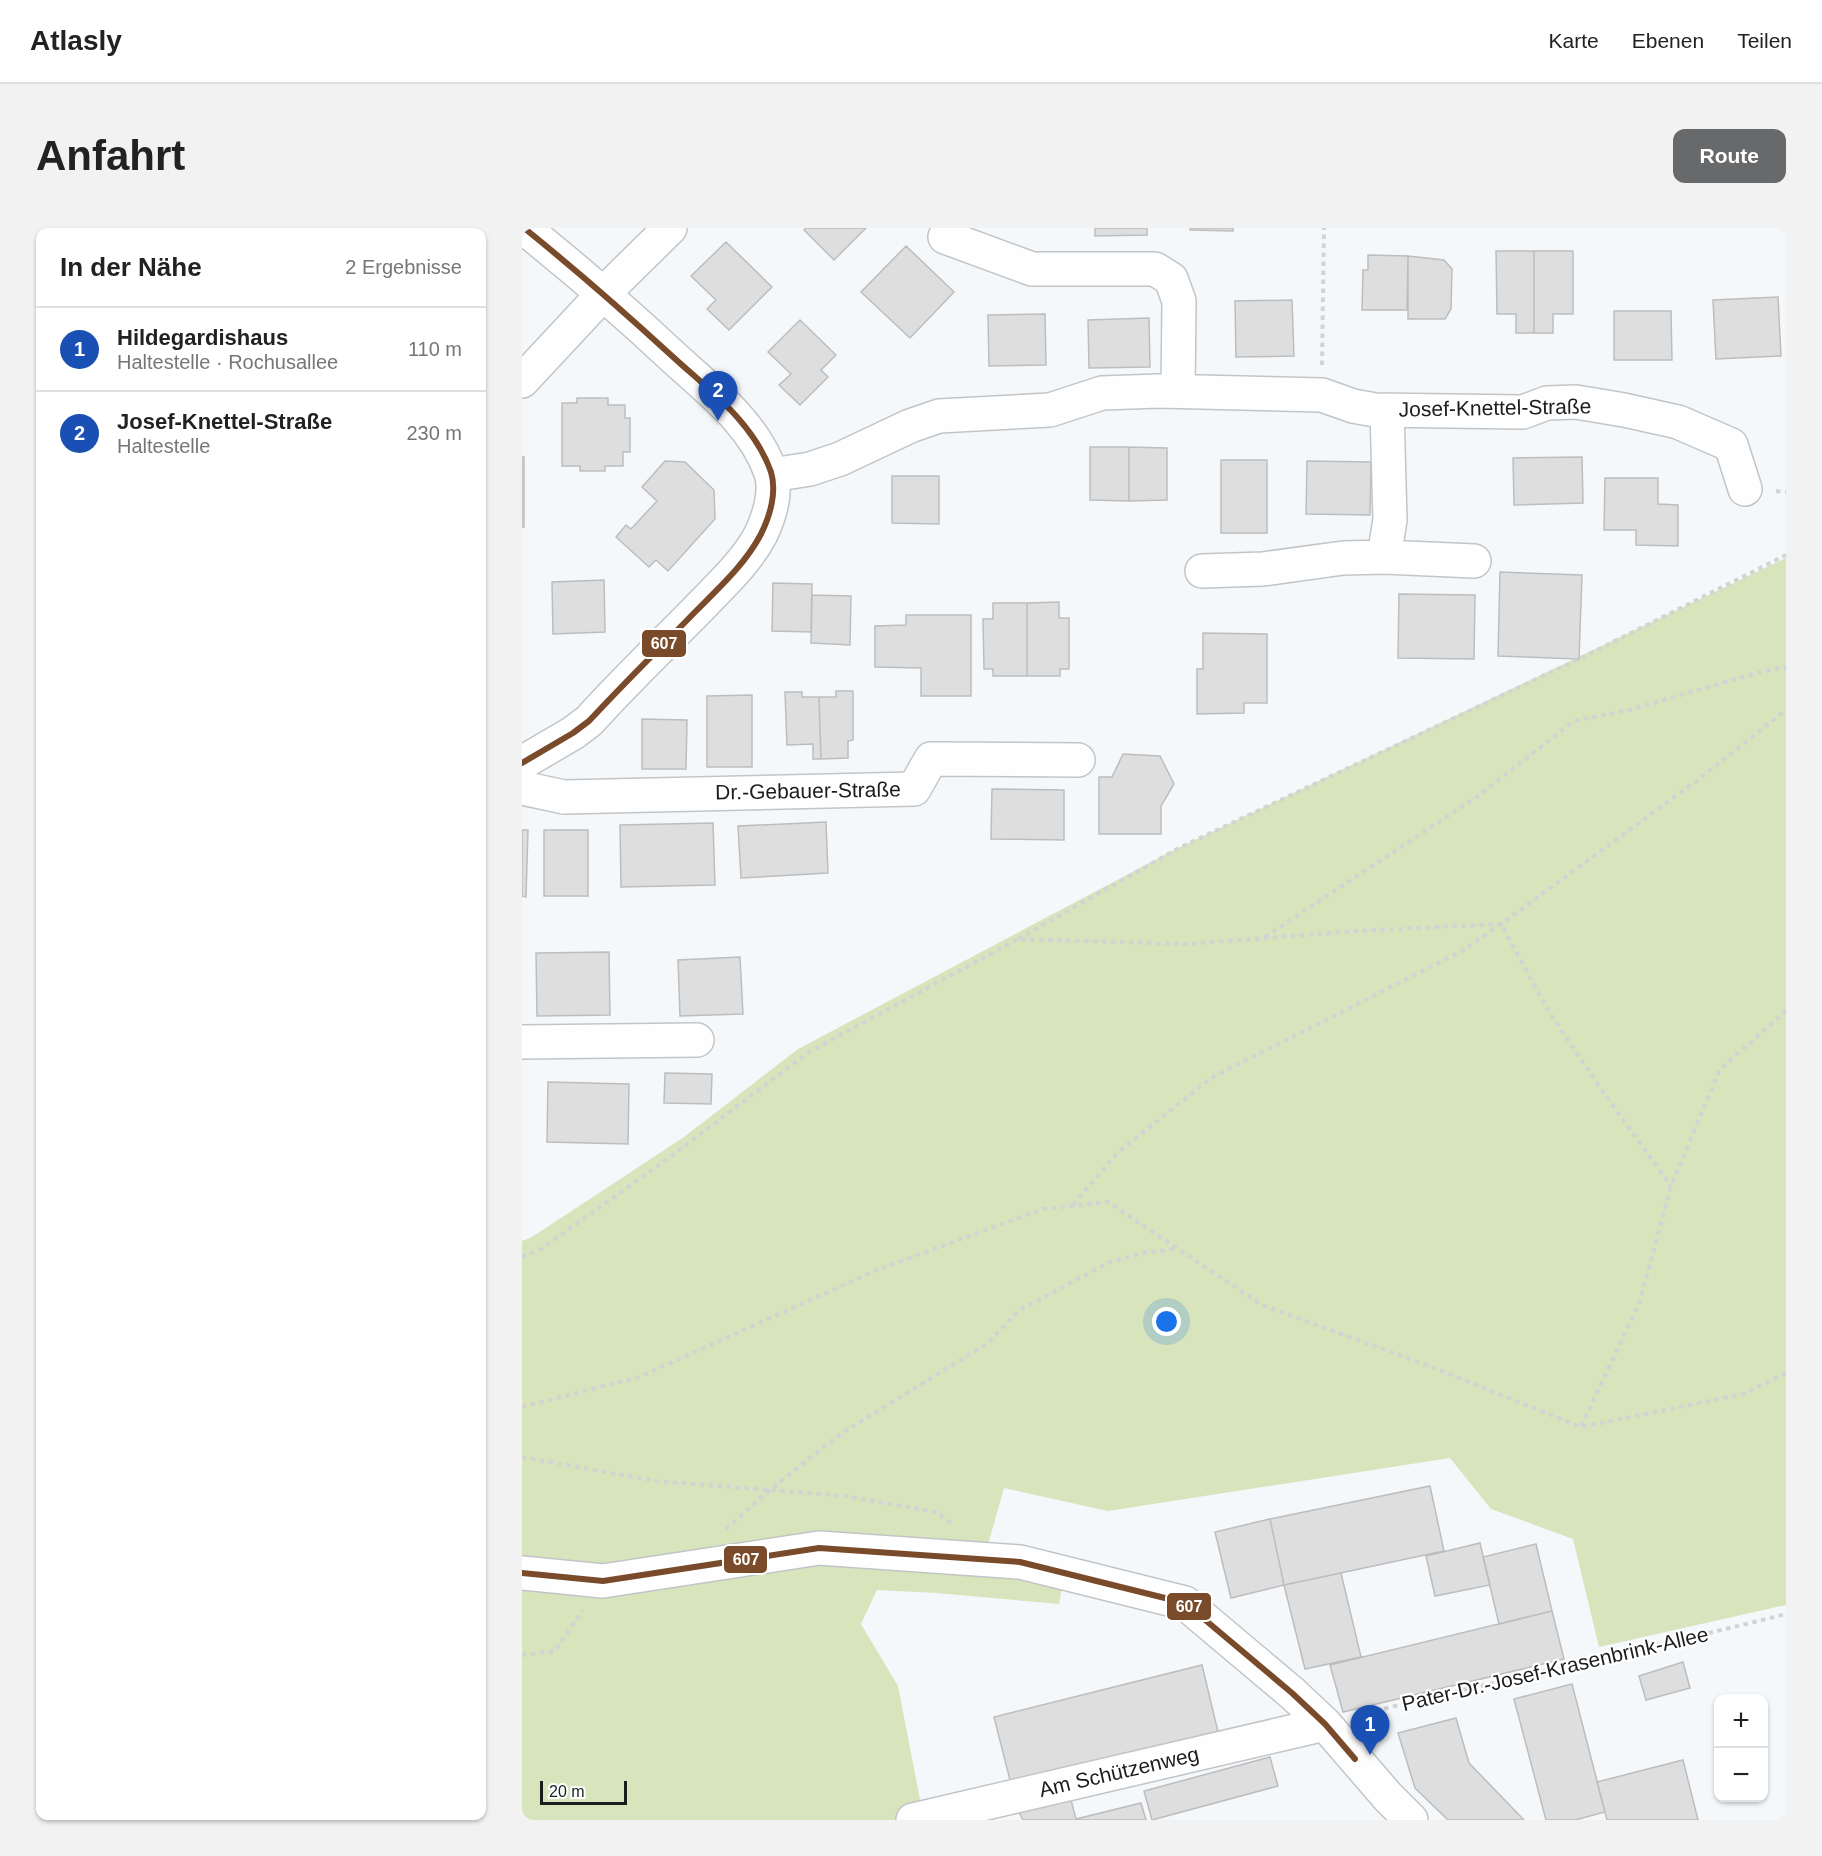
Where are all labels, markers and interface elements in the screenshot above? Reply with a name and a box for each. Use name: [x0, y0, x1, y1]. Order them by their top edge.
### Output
text: Atlasly: [30, 25, 122, 56]
text: Karte: [1549, 29, 1599, 52]
text: Ebenen: [1632, 29, 1704, 52]
text: Teilen: [1737, 29, 1792, 52]
button: Route: [1673, 129, 1786, 183]
text: Anfahrt: [36, 132, 185, 179]
text: In der Nähe: [60, 252, 202, 282]
text: 2 Ergebnisse: [345, 256, 462, 278]
text: Hildegardishaus: [117, 325, 288, 350]
text: 1: [74, 338, 85, 360]
text: 110 m: [408, 338, 462, 360]
text: Haltestelle · Rochusallee: [117, 351, 338, 373]
pin: 2: [698, 372, 738, 421]
street label: Josef-Knettel-Straße: [1399, 394, 1591, 421]
text: Josef-Knettel-Straße: [117, 409, 332, 434]
text: 2: [74, 422, 85, 444]
text: 230 m: [406, 422, 462, 444]
text: Haltestelle: [117, 435, 210, 457]
line badge: 607: [641, 629, 687, 658]
text: 607: [651, 635, 677, 652]
street label: Dr.-Gebauer-Straße: [715, 777, 901, 804]
your location: [1152, 1307, 1181, 1336]
line badge: 607: [723, 1545, 768, 1574]
text: 607: [733, 1551, 759, 1568]
line badge: 607: [1166, 1592, 1212, 1621]
text: 607: [1176, 1598, 1202, 1615]
street label: Pater-Dr.-Josef-Krasenbrink-Allee: [1399, 1622, 1710, 1715]
map controls: [1714, 1694, 1768, 1802]
button: +: [1714, 1694, 1768, 1748]
pin: 1: [1350, 1706, 1390, 1755]
street label: Am Schützenweg: [1037, 1742, 1201, 1801]
button: −: [1714, 1748, 1768, 1802]
scale bar: [540, 1778, 627, 1806]
text: 20 m: [549, 1783, 585, 1800]

